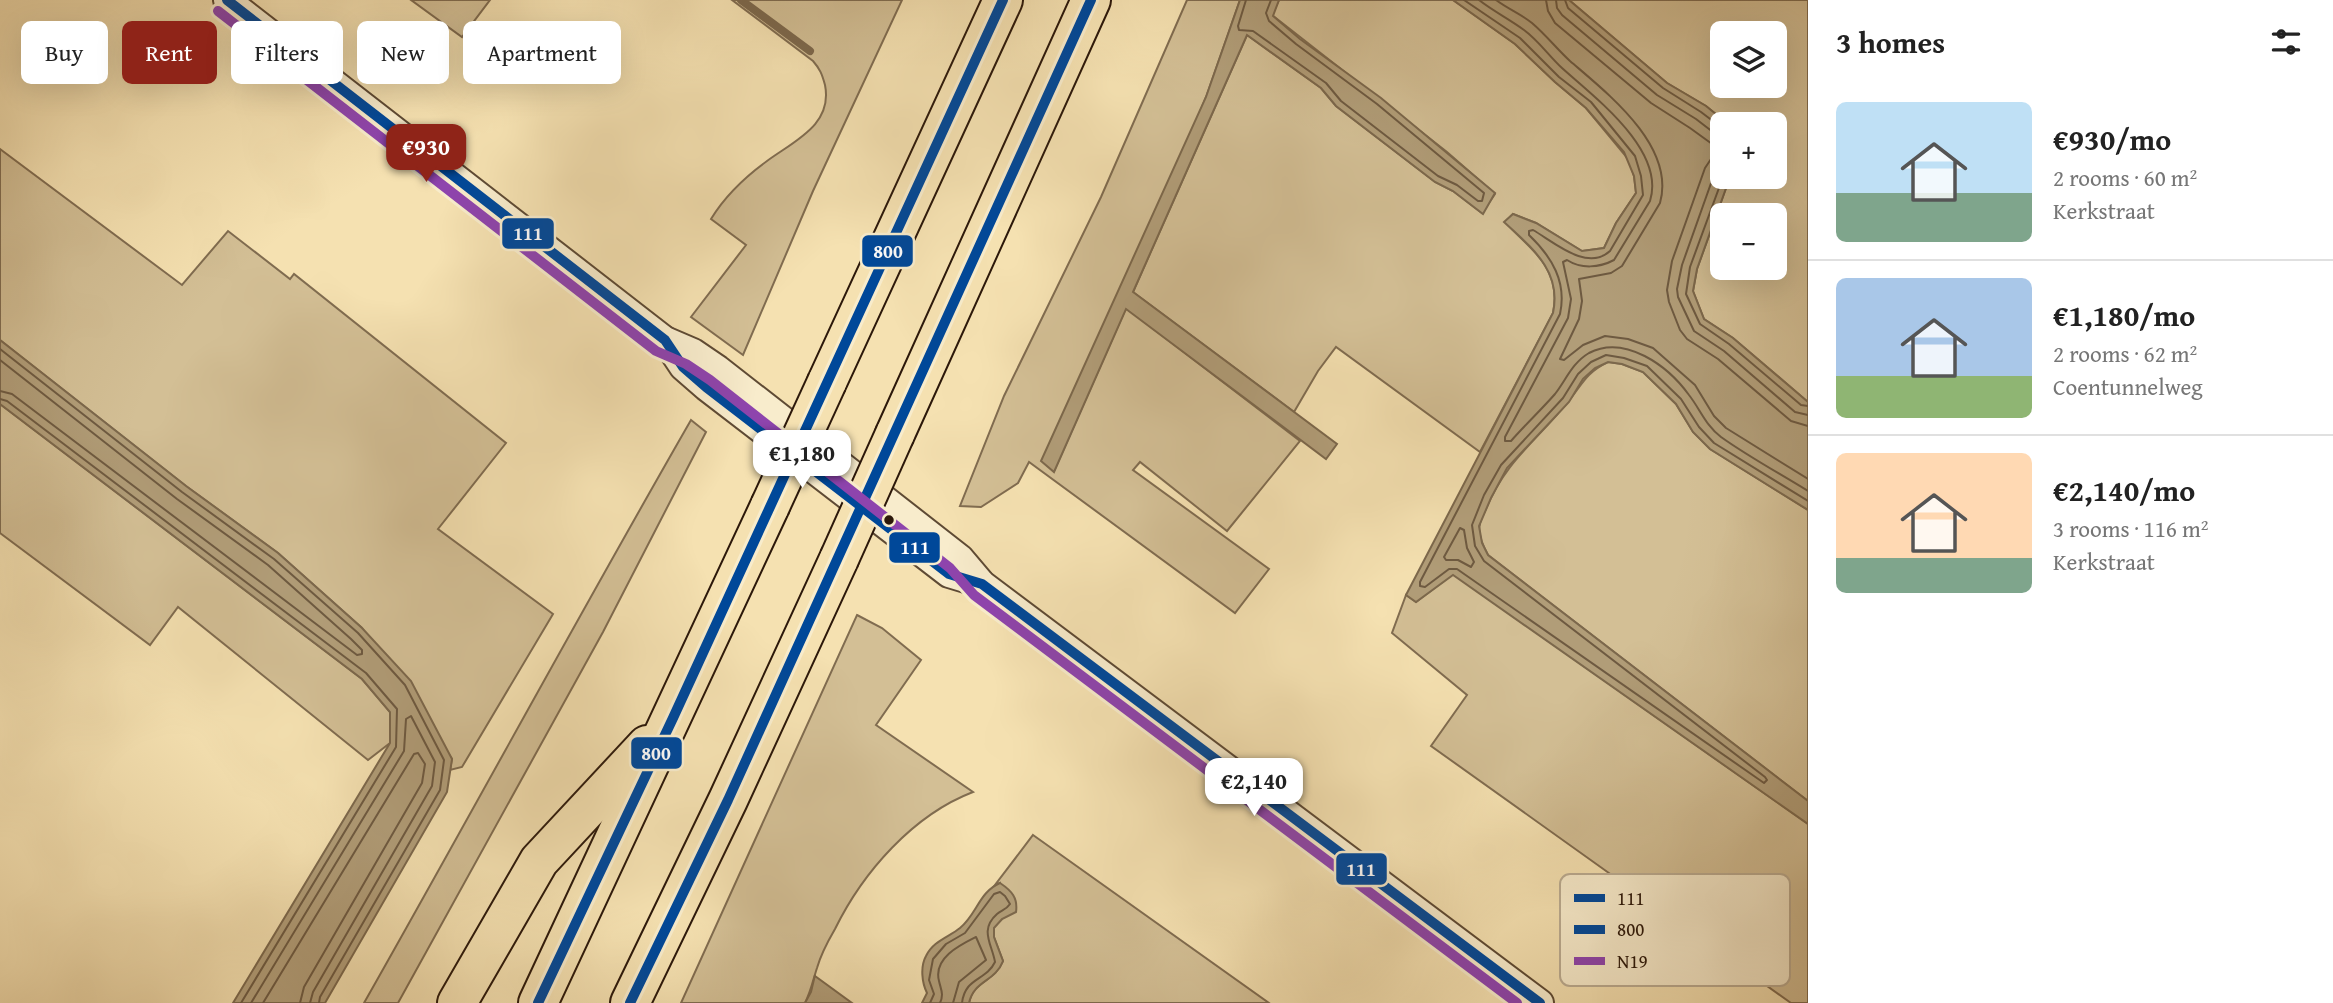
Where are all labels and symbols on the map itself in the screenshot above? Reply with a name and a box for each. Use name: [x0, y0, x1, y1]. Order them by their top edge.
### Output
pin: €930: [385, 124, 467, 184]
line badge: 111: [501, 217, 555, 250]
text: 111: [513, 219, 543, 247]
line badge: 800: [861, 234, 914, 268]
text: 800: [873, 237, 903, 265]
pin: €1,180: [745, 430, 859, 490]
unlabelled marker: [882, 513, 896, 527]
line badge: 111: [888, 531, 941, 564]
text: 111: [900, 533, 930, 561]
line badge: 800: [630, 736, 683, 770]
text: 800: [641, 739, 671, 767]
pin: €2,140: [1197, 758, 1311, 818]
line badge: 111: [1335, 852, 1388, 886]
text: 111: [1346, 855, 1376, 883]
legend: [1560, 874, 1790, 986]
text: 111: [1617, 884, 1644, 912]
text: 800: [1617, 915, 1644, 943]
text: N19: [1617, 947, 1648, 975]

